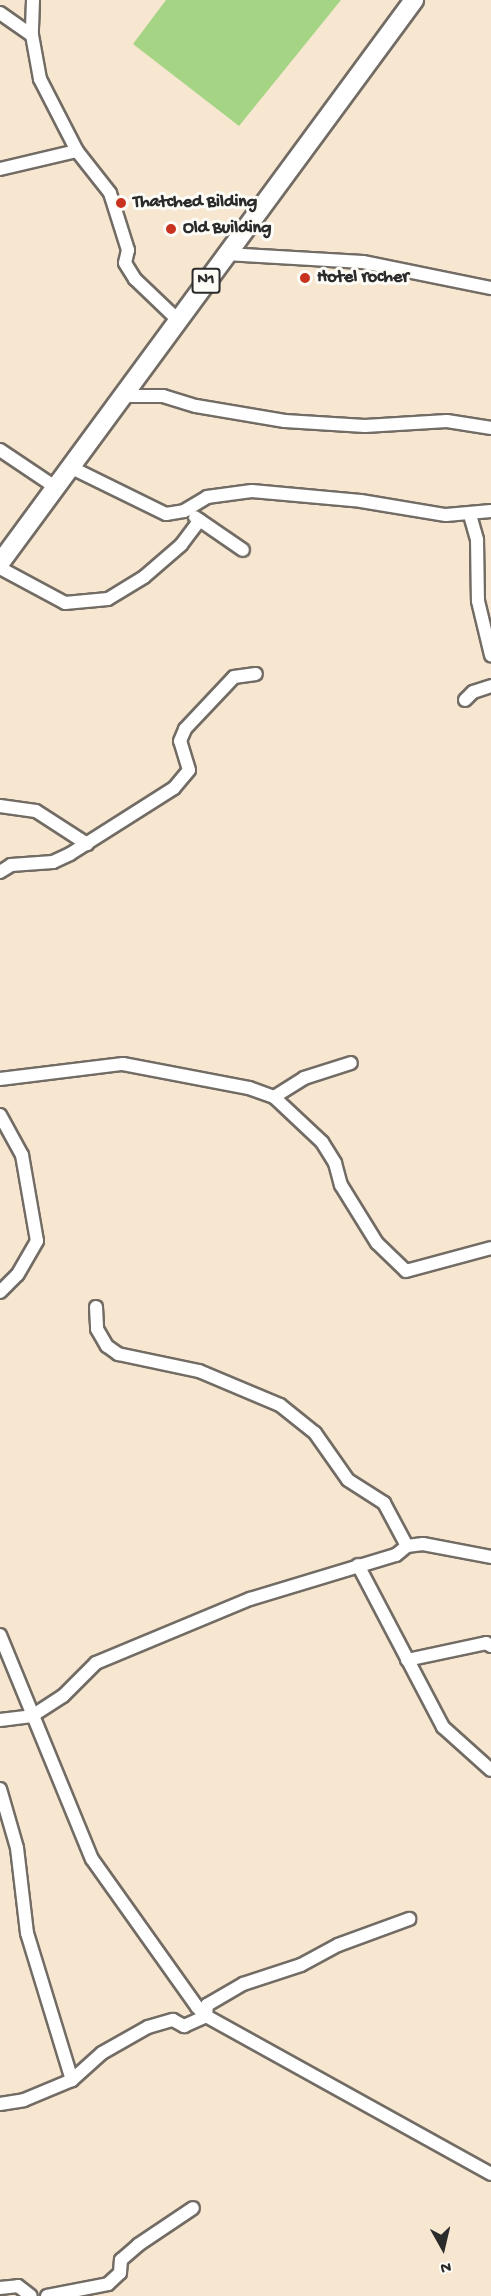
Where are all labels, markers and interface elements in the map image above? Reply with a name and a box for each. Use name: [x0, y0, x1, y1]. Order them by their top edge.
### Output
place label: Thatched Bilding: [133, 192, 257, 214]
marker: Thatched Bilding: [114, 196, 128, 210]
place label: Old Building: [183, 218, 271, 240]
marker: Old Building: [164, 222, 178, 236]
place label: Hotel rocher: [317, 267, 409, 289]
road number: N1: [191, 268, 221, 294]
marker: Hotel rocher: [298, 271, 312, 285]
north arrow: [413, 2218, 473, 2278]
text: N: [439, 2256, 452, 2276]

